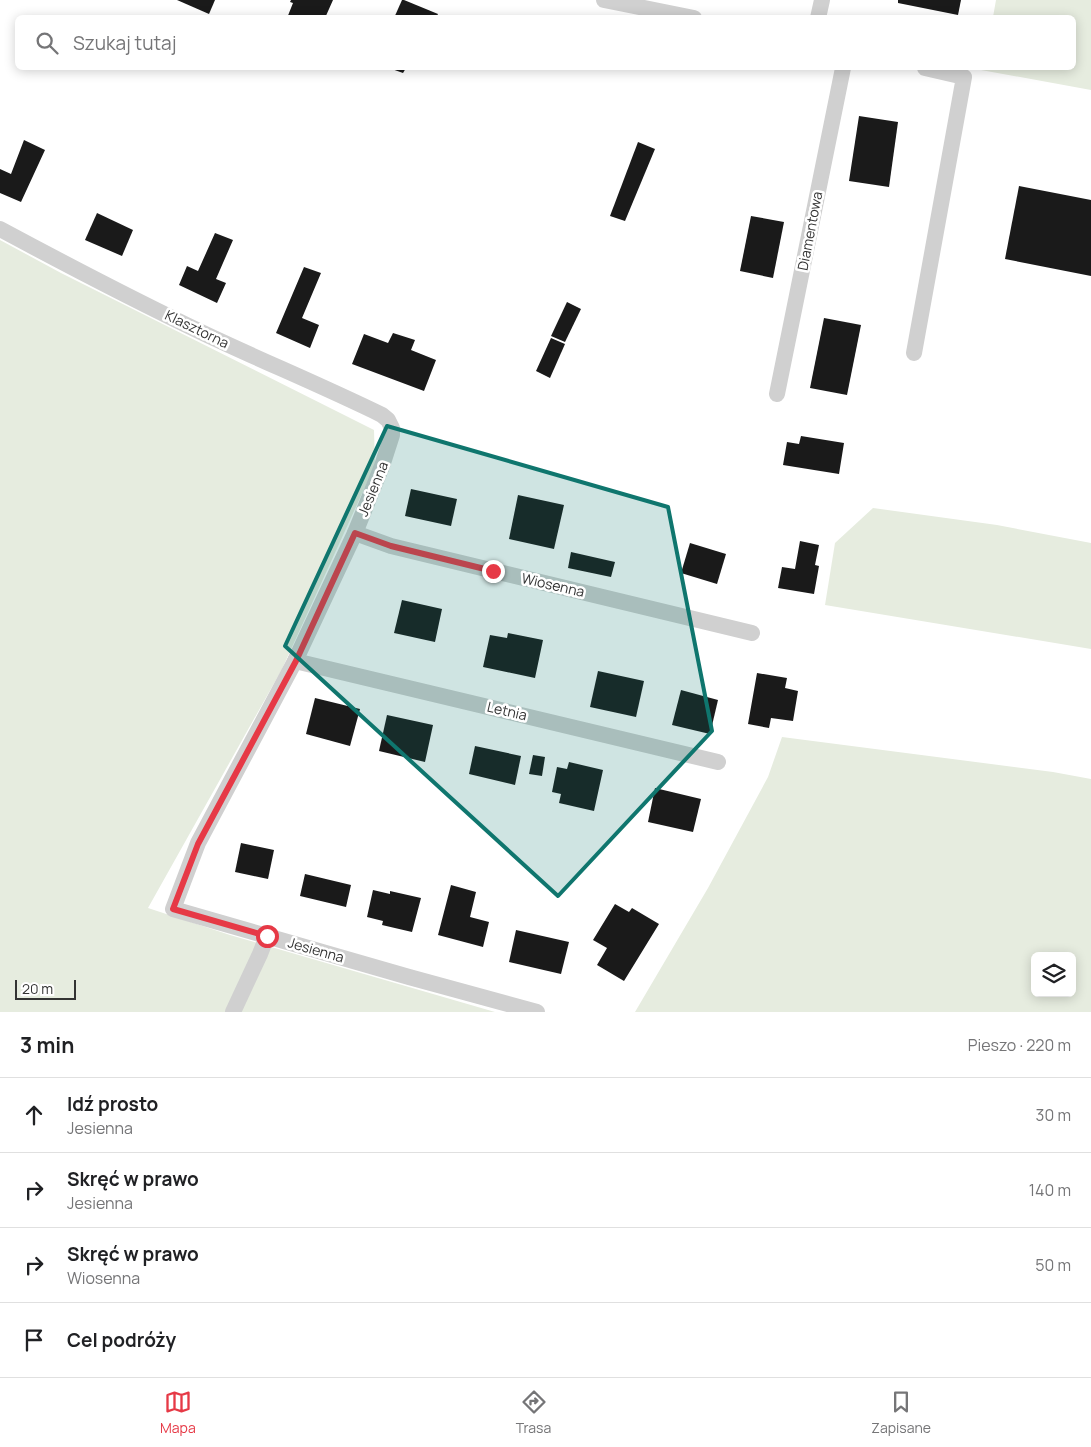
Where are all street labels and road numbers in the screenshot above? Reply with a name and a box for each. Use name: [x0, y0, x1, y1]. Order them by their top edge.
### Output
street label: Diamentowa: [793, 190, 826, 272]
street label: Klasztorna: [162, 305, 232, 352]
street label: Jesienna: [353, 459, 392, 519]
street label: Wiosenna: [520, 568, 586, 601]
street label: Letnia: [485, 697, 529, 724]
street label: Jesienna: [286, 932, 346, 967]

